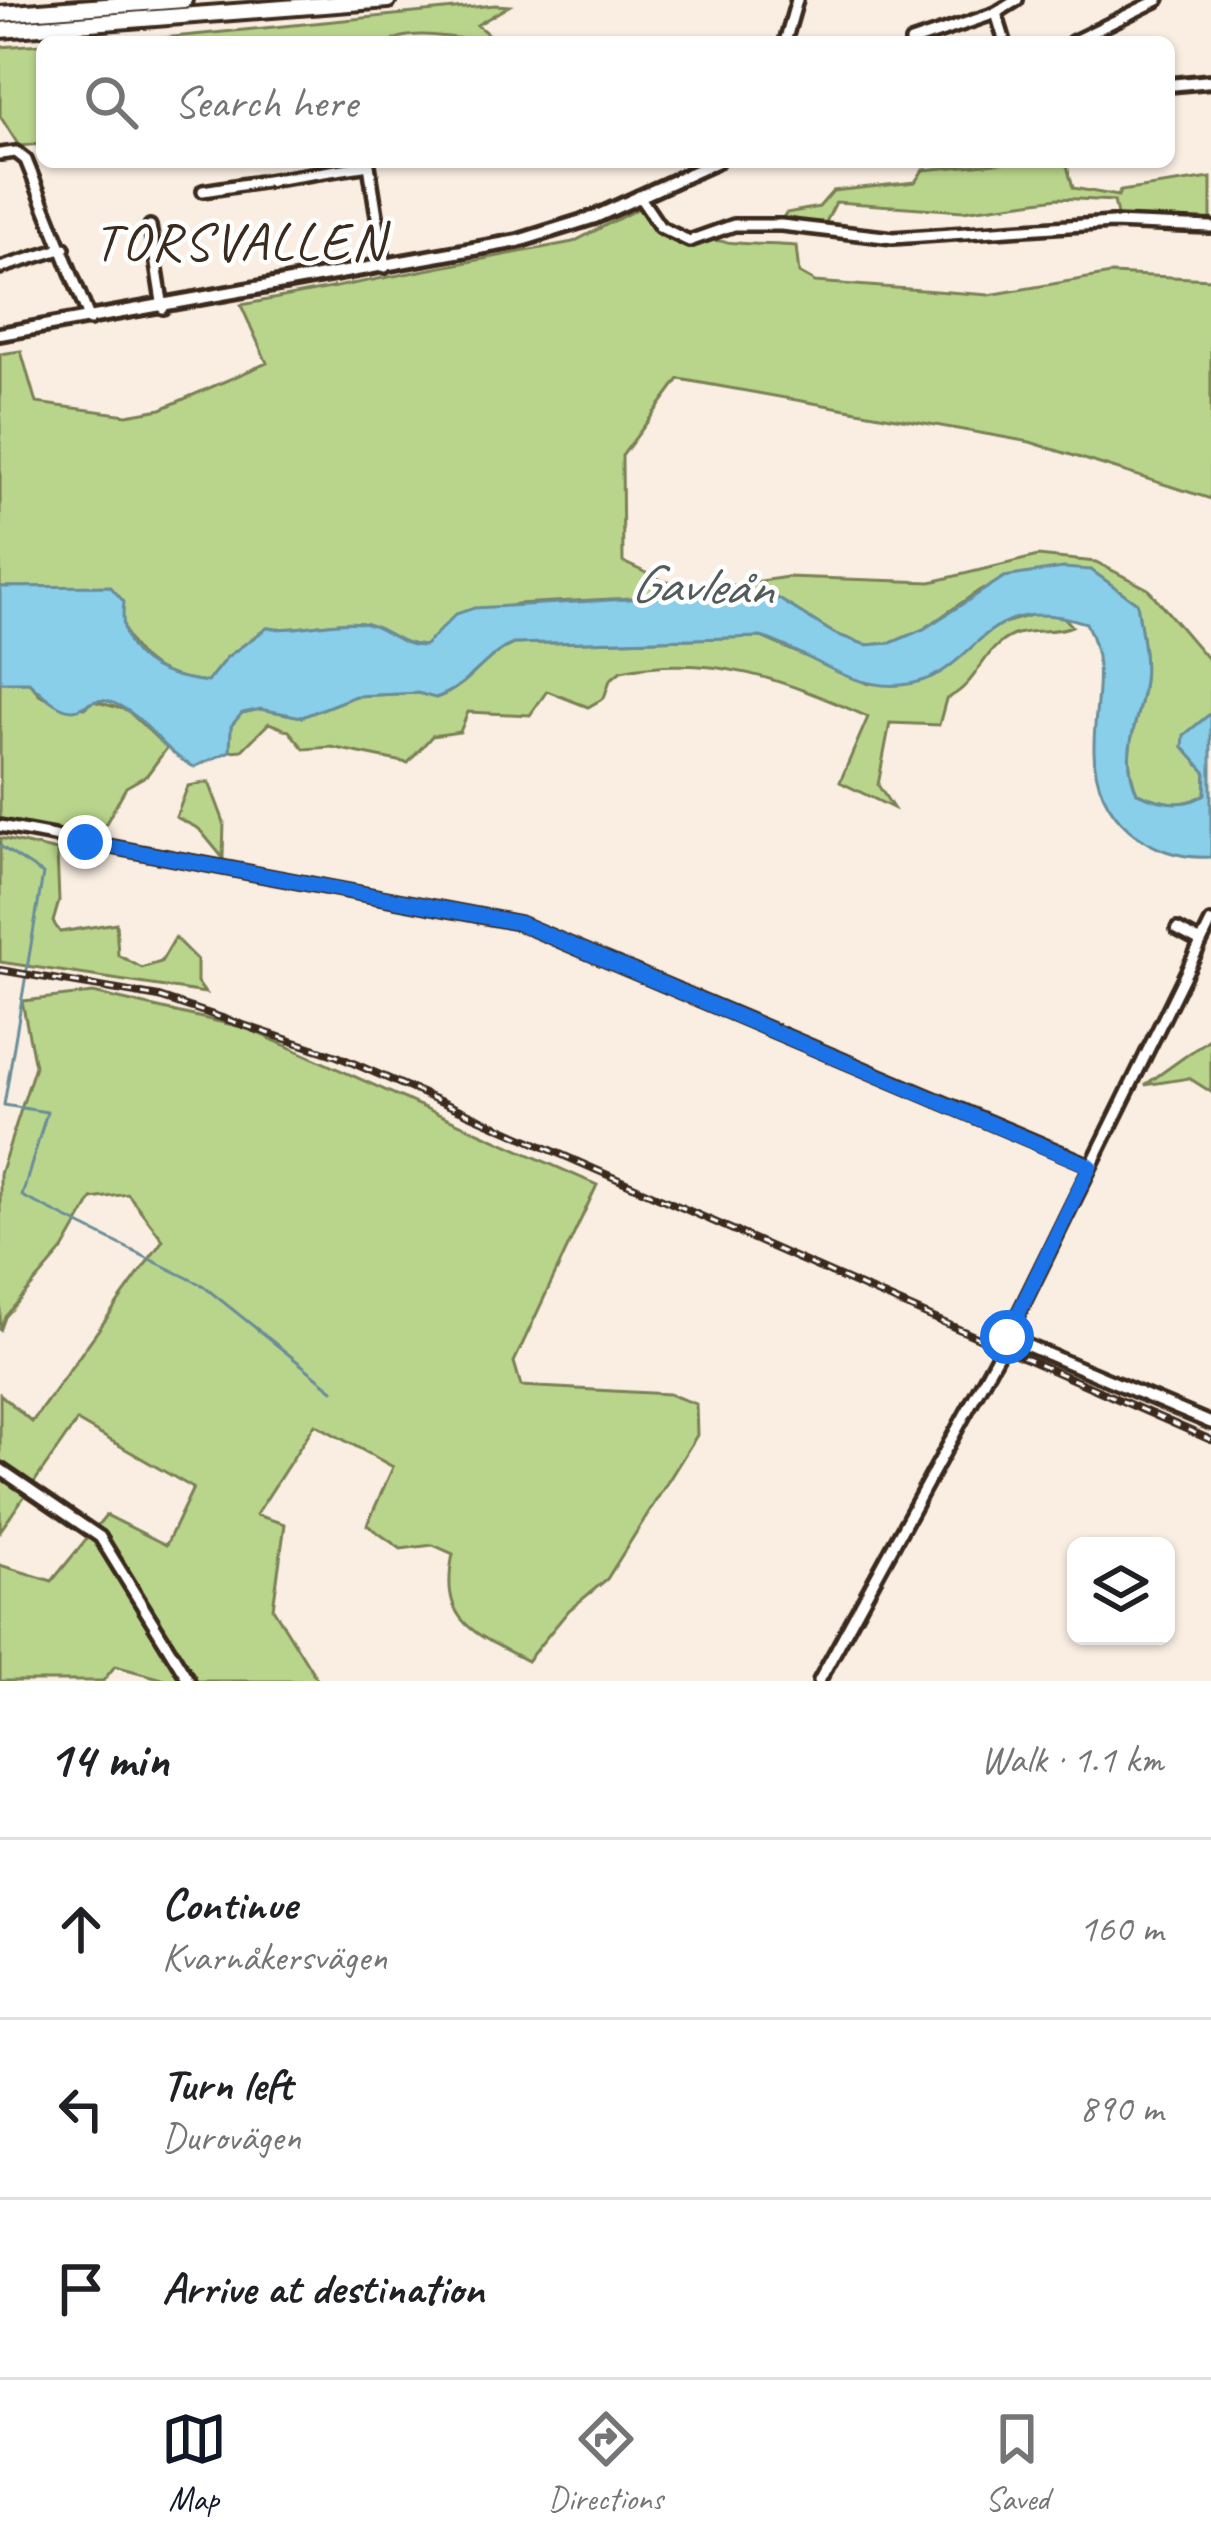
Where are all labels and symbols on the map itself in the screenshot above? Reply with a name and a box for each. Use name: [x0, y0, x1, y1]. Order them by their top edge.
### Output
district label: TORSVALLEN: [94, 207, 391, 275]
water label: Gavleån: [629, 549, 776, 622]
route end: [58, 815, 112, 869]
route start: [980, 1310, 1034, 1364]

